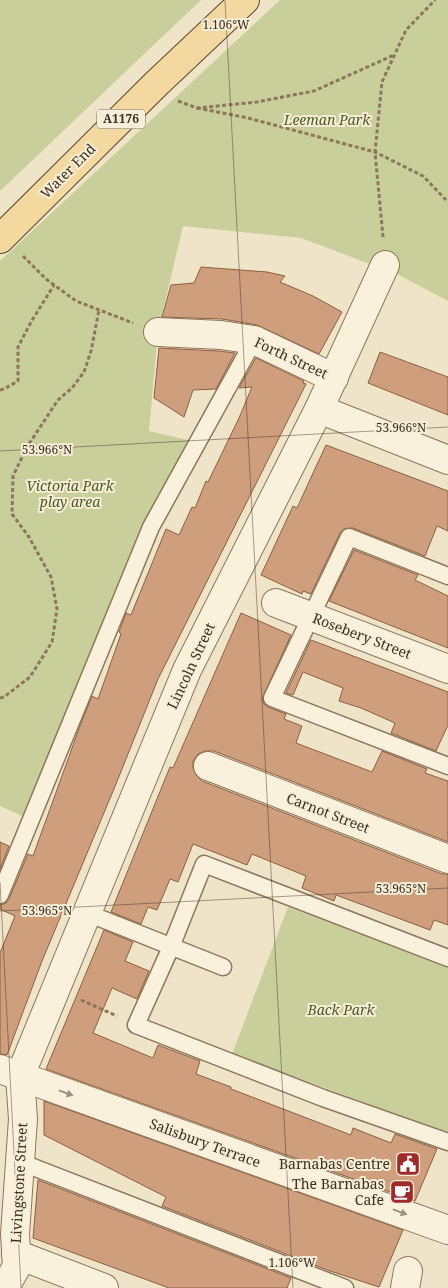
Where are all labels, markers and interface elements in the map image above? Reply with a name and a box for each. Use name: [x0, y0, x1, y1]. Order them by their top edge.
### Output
text: 1.106°W: [202, 16, 250, 33]
road number: A1176: [97, 110, 145, 128]
park label: Leeman Park: [283, 110, 371, 129]
street label: Water End: [36, 139, 100, 202]
street label: Forth Street: [251, 332, 331, 383]
text: 53.966°N: [376, 419, 426, 436]
text: 53.966°N: [22, 441, 72, 458]
park label: Victoria Park play area: [26, 476, 115, 511]
street label: Rosebery Street: [310, 608, 414, 663]
street label: Lincoln Street: [162, 619, 219, 712]
street label: Carnot Street: [284, 788, 373, 837]
text: 53.965°N: [376, 880, 426, 897]
text: 53.965°N: [22, 902, 72, 919]
park label: Back Park: [307, 1000, 376, 1019]
one-way arrow: [59, 1089, 74, 1097]
street label: Salisbury Terrace: [147, 1114, 263, 1171]
street label: Livingstone Street: [6, 1122, 31, 1244]
public building icon: Barnabas Centre: [395, 1151, 421, 1177]
place label: Barnabas Centre: [279, 1154, 390, 1173]
place label: The Barnabas Cafe: [292, 1174, 384, 1209]
cafe icon: The Barnabas Cafe: [389, 1179, 415, 1205]
one-way arrow: [393, 1209, 408, 1217]
text: 1.106°W: [268, 1254, 316, 1271]

